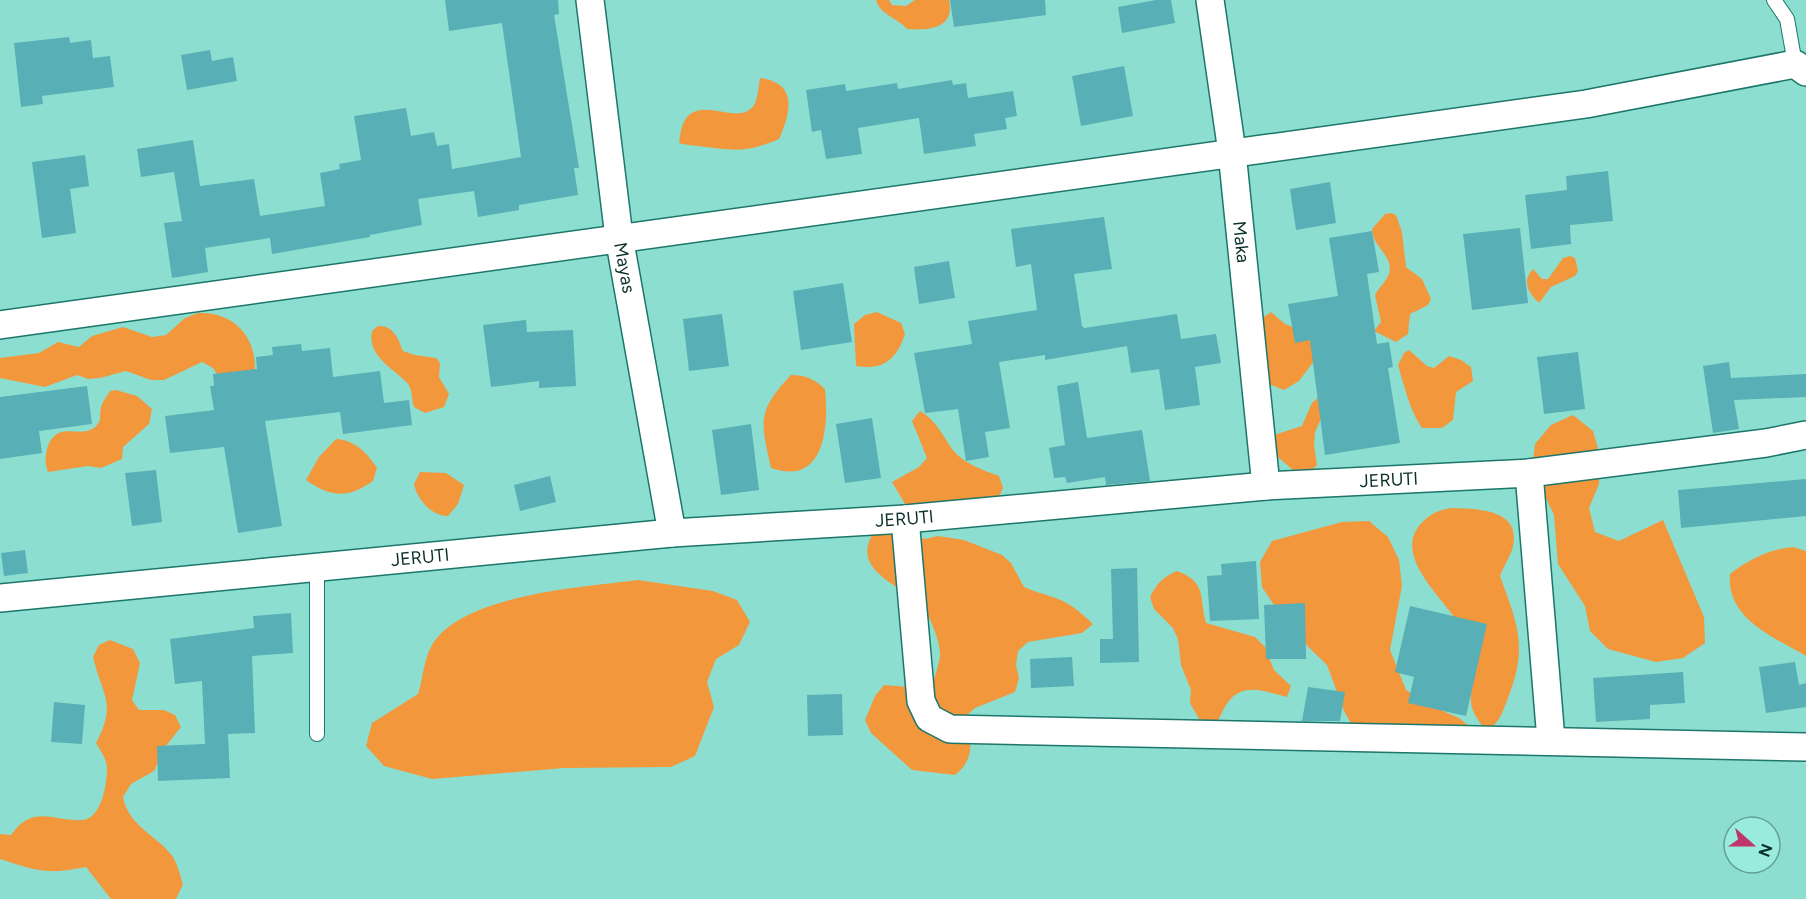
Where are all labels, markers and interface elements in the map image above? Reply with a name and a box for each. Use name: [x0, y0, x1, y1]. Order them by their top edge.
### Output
street label: Maka: [1228, 220, 1254, 264]
street label: Mayas: [609, 241, 640, 295]
street label: JERUTI: [1359, 467, 1419, 492]
street label: JERUTI: [875, 505, 935, 532]
street label: JERUTI: [390, 544, 450, 571]
north arrow: [1722, 815, 1782, 875]
text: N: [1754, 841, 1777, 859]

